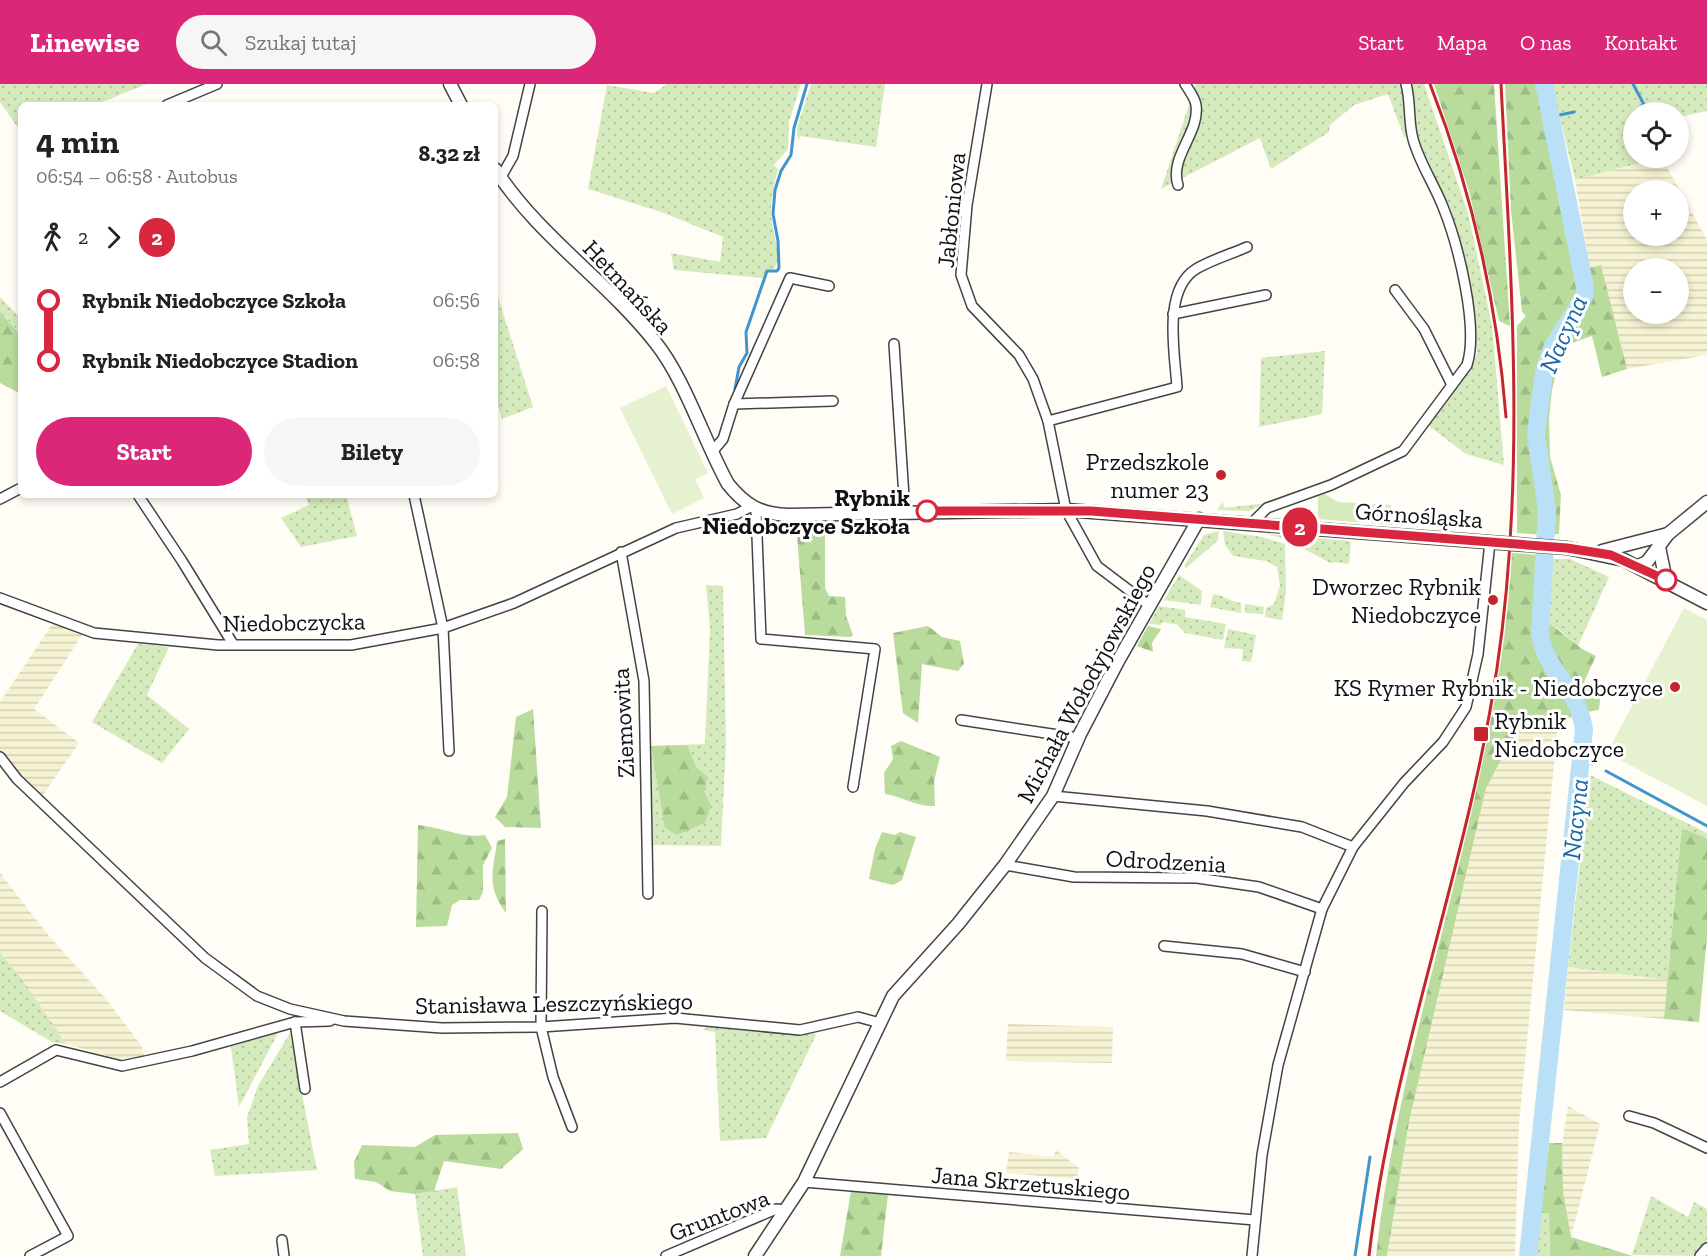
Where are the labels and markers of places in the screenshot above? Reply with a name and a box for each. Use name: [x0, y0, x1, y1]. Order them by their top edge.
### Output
place label: Przedszkole numer 23: [1086, 447, 1209, 504]
marker: Przedszkole numer 23: [1214, 468, 1228, 482]
place label: Rybnik Niedobczyce Szkoła: [702, 483, 910, 540]
marker: Rybnik Niedobczyce Szkoła: [916, 500, 938, 522]
unlabelled marker: [1655, 569, 1677, 591]
place label: Dworzec Rybnik Niedobczyce: [1312, 572, 1482, 629]
marker: Dworzec Rybnik Niedobczyce: [1486, 593, 1500, 607]
place label: KS Rymer Rybnik - Niedobczyce: [1334, 673, 1663, 702]
marker: KS Rymer Rybnik - Niedobczyce: [1668, 680, 1682, 694]
place label: Rybnik Niedobczyce: [1494, 706, 1624, 763]
marker: Rybnik Niedobczyce: [1472, 725, 1490, 743]

